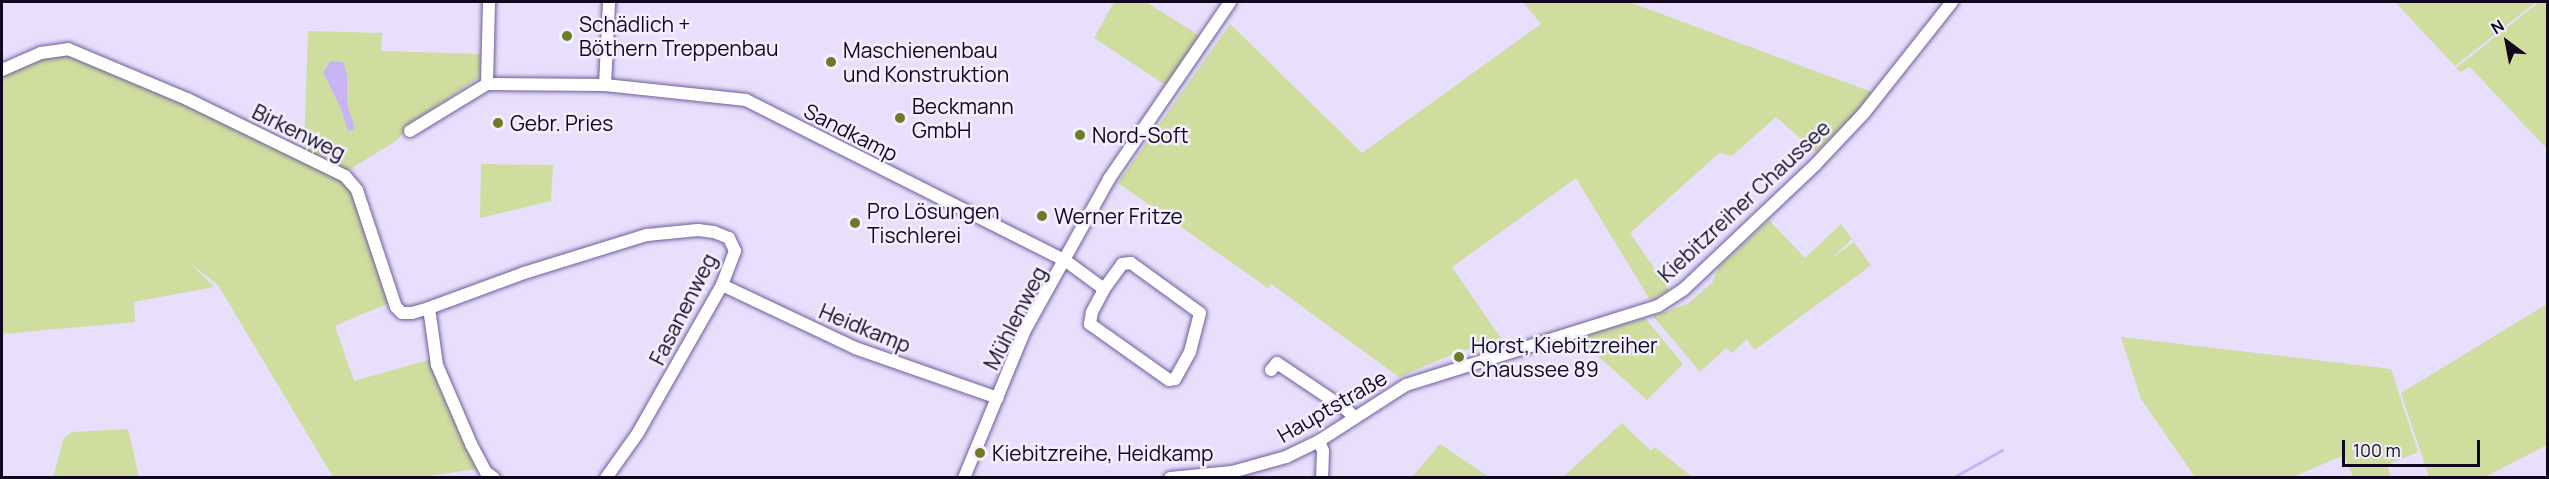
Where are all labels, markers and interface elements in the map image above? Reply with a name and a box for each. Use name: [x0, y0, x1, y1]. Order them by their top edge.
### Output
place label: Schädlich + Böthern Treppenbau: [579, 11, 778, 61]
north arrow: [2477, 12, 2537, 72]
text: N: [2487, 14, 2508, 39]
marker: Schädlich + Böthern Treppenbau: [560, 29, 574, 43]
place label: Maschienenbau und Konstruktion: [843, 37, 1009, 87]
marker: Maschienenbau und Konstruktion: [824, 55, 838, 69]
place label: Beckmann GmbH: [912, 93, 1014, 143]
street label: Sandkamp: [800, 98, 902, 166]
street label: Birkenweg: [248, 99, 350, 165]
place label: Gebr. Pries: [510, 110, 613, 136]
marker: Beckmann GmbH: [893, 111, 907, 125]
street label: Kiebitzreiher Chaussee: [1653, 115, 1835, 287]
marker: Gebr. Pries: [491, 116, 505, 130]
place label: Nord-Soft: [1092, 122, 1189, 148]
marker: Nord-Soft: [1073, 128, 1087, 142]
place label: Pro Lösungen Tischlerei: [867, 198, 1000, 248]
place label: Werner Fritze: [1054, 203, 1183, 229]
marker: Werner Fritze: [1035, 209, 1049, 223]
marker: Pro Lösungen Tischlerei: [848, 216, 862, 230]
street label: Fasanenweg: [644, 249, 722, 369]
street label: Mühlenweg: [978, 262, 1052, 374]
street label: Heidkamp: [816, 298, 914, 358]
place label: Horst, Kiebitzreiher Chaussee 89: [1471, 332, 1658, 382]
marker: Horst, Kiebitzreiher Chaussee 89: [1452, 350, 1466, 364]
street label: Hauptstraße: [1273, 364, 1391, 448]
scale bar: [2345, 428, 2483, 466]
text: 100 m: [2353, 438, 2401, 462]
place label: Kiebitzreihe, Heidkamp: [992, 440, 1213, 466]
marker: Kiebitzreihe, Heidkamp: [973, 446, 987, 460]

